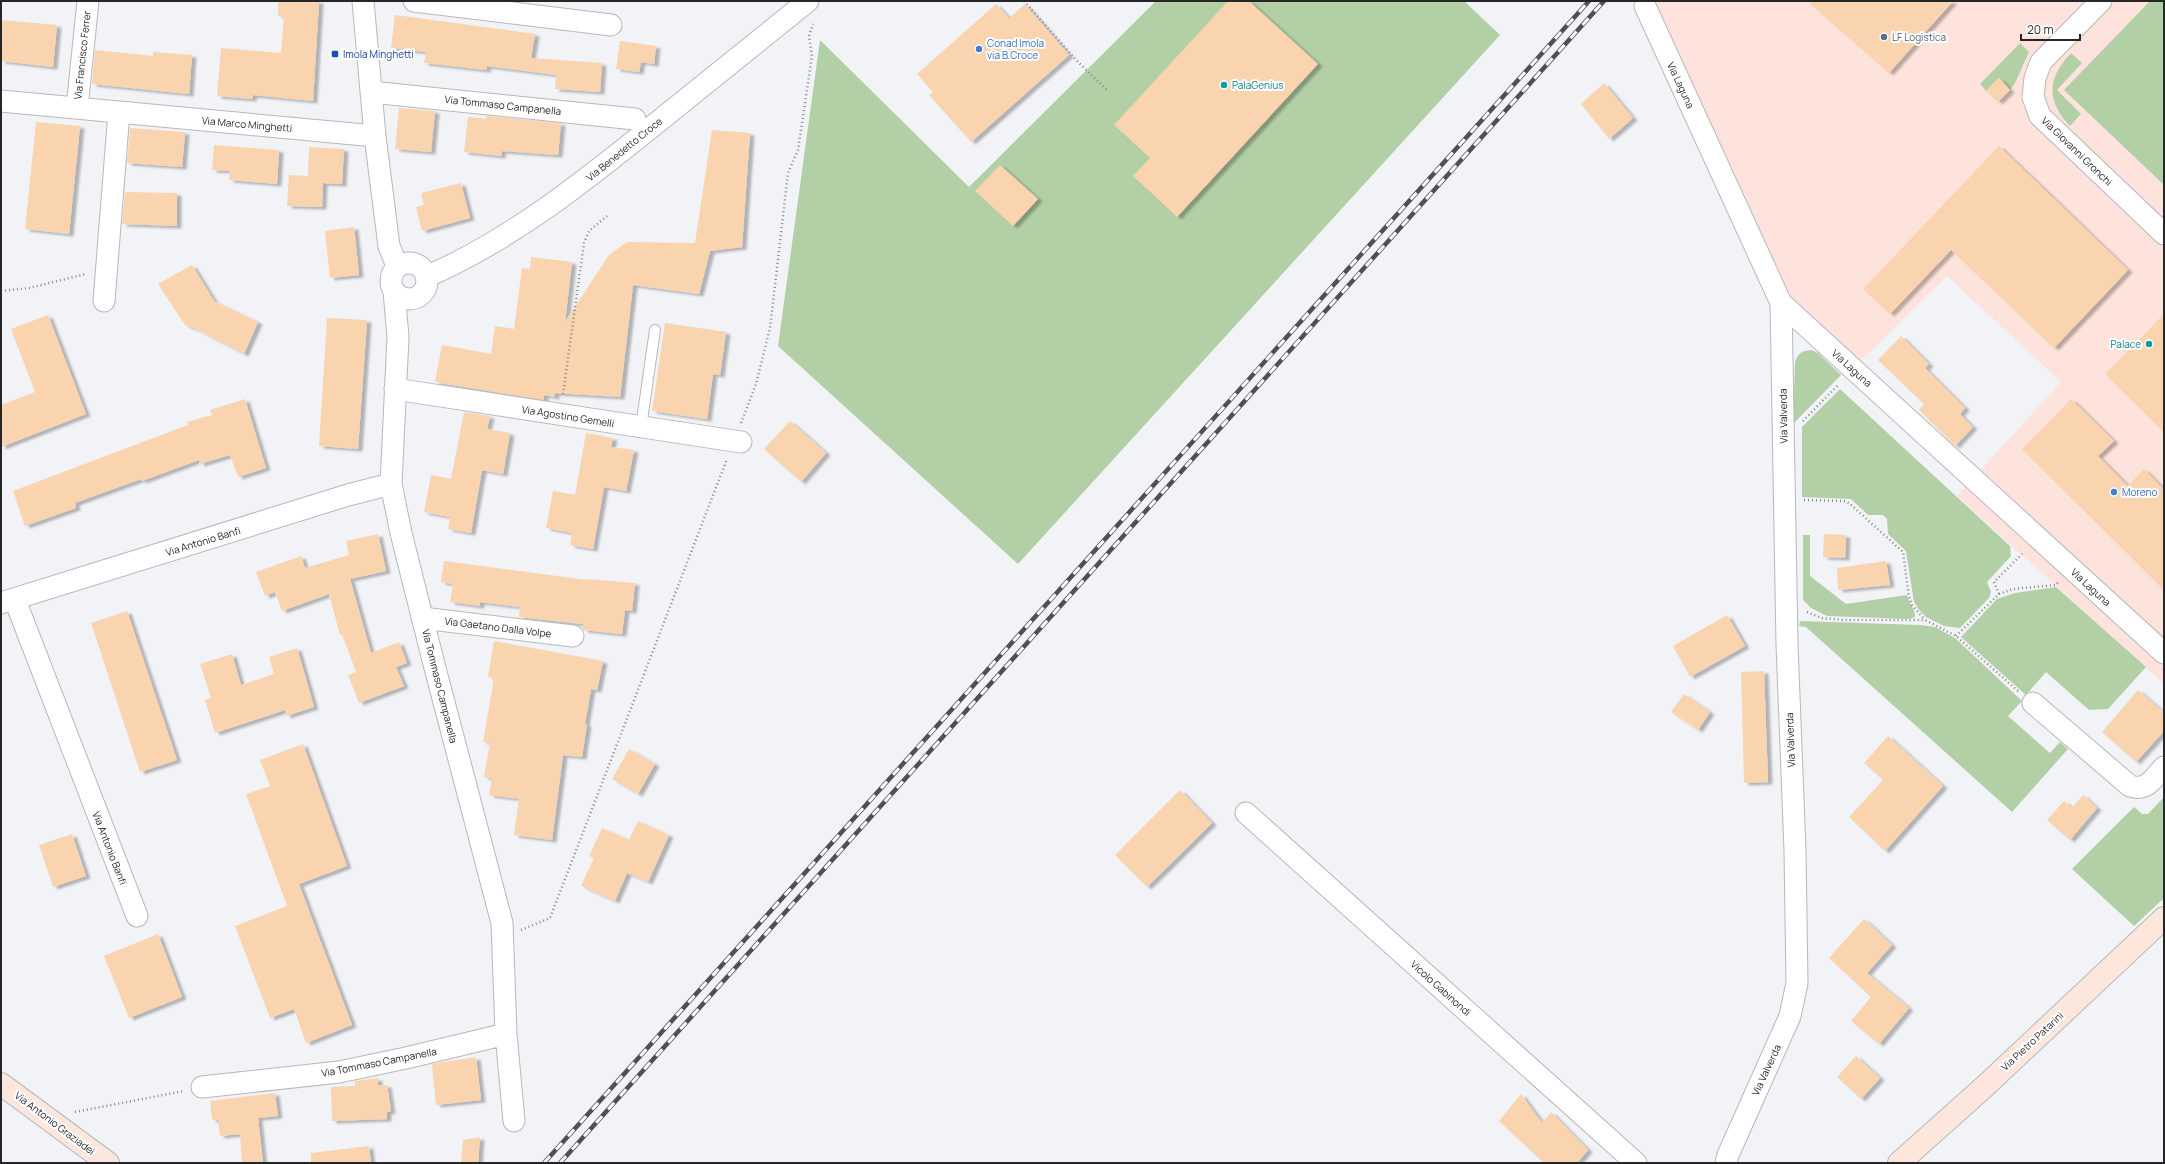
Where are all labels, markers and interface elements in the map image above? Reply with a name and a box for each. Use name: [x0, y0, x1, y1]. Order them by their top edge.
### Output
street label: Via Francisco Ferrer: [70, 10, 94, 100]
scale bar: [2021, 16, 2080, 42]
text: 20 m: [2027, 21, 2054, 38]
place label: LF Logistica: [1892, 30, 1946, 44]
marker: LF Logistica: [1879, 32, 1889, 42]
place label: Conad Imola via B.Croce: [987, 36, 1044, 62]
marker: Conad Imola via B.Croce: [974, 44, 984, 54]
place label: Imola Minghetti: [343, 47, 414, 61]
marker: Imola Minghetti: [330, 49, 340, 59]
street label: Via Laguna: [1664, 59, 1698, 111]
place label: PalaGenius: [1232, 78, 1283, 92]
marker: PalaGenius: [1219, 80, 1229, 90]
street label: Via Tommaso Campanella: [444, 92, 562, 118]
street label: Via Marco Minghetti: [201, 113, 293, 135]
street label: Via Giovanni Gronchi: [2038, 113, 2116, 189]
street label: Via Benedetto Croce: [583, 114, 665, 184]
place label: Palace: [2111, 337, 2141, 351]
marker: Palace: [2144, 339, 2154, 349]
street label: Via Laguna: [1829, 346, 1875, 390]
street label: Via Valverda: [1776, 388, 1790, 444]
street label: Via Agostino Gemelli: [521, 402, 615, 430]
place label: Moreno: [2122, 485, 2157, 499]
marker: Moreno: [2109, 487, 2119, 497]
street label: Via Antonio Banfi: [164, 523, 242, 559]
street label: Via Laguna: [2068, 565, 2114, 609]
street label: Via Gaetano Dalla Volpe: [444, 614, 552, 641]
street label: Via Tommaso Campanella: [419, 627, 461, 745]
street label: Via Valverda: [1782, 712, 1798, 768]
street label: Via Antonio Banfi: [90, 809, 130, 887]
street label: Vicolo Gabinondi: [1408, 957, 1474, 1019]
street label: Via Pietro Patarini: [1998, 1008, 2066, 1074]
street label: Via Valverda: [1748, 1042, 1784, 1098]
street label: Via Tommaso Campanella: [320, 1044, 438, 1080]
street label: Via Antonio Graziadei: [12, 1088, 98, 1158]

